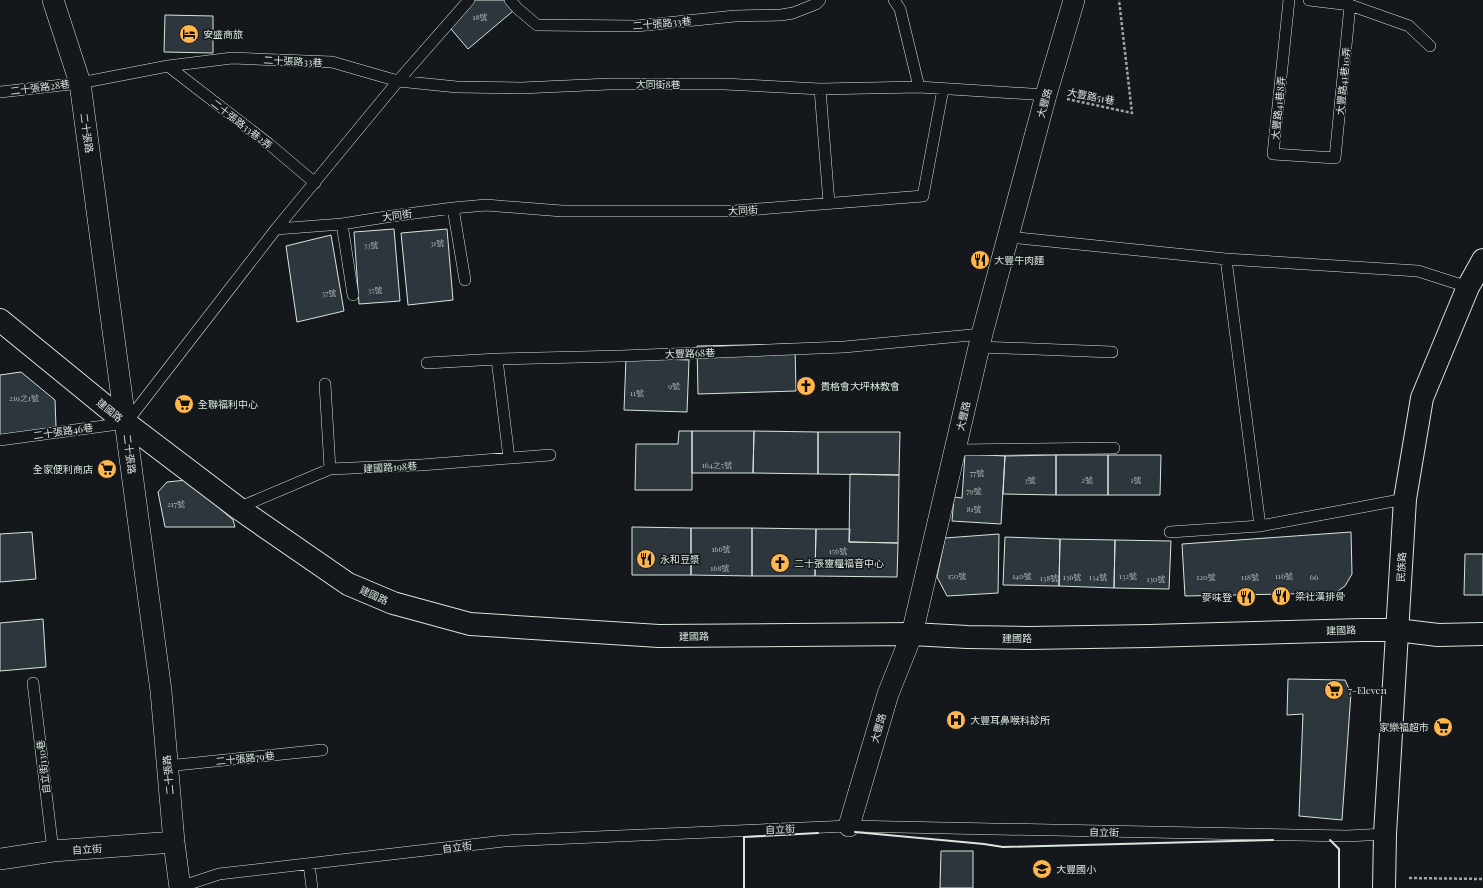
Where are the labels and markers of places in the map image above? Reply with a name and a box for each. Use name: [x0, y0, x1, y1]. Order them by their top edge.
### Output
hotel icon: 安盛商旅: [178, 23, 200, 45]
place label: 安盛商旅: [203, 27, 243, 41]
restaurant icon: 大豐牛肉麵: [969, 249, 991, 271]
place label: 大豐牛肉麵: [994, 253, 1044, 267]
church icon: 貴格會大坪林教會: [795, 375, 817, 397]
place label: 貴格會大坪林教會: [820, 379, 900, 393]
supermarket icon: 全聯福利中心: [173, 393, 195, 415]
place label: 全聯福利中心: [198, 397, 258, 411]
supermarket icon: 全家便利商店: [96, 458, 118, 480]
place label: 全家便利商店: [33, 462, 93, 476]
restaurant icon: 永和豆漿: [635, 548, 657, 570]
place label: 永和豆漿: [660, 552, 700, 566]
church icon: 二十張靈糧福音中心: [769, 552, 791, 574]
place label: 二十張靈糧福音中心: [794, 556, 884, 570]
restaurant icon: 梁社漢排骨: [1270, 585, 1292, 607]
restaurant icon: 麥味登: [1235, 586, 1257, 608]
place label: 梁社漢排骨: [1295, 589, 1345, 603]
place label: 麥味登: [1202, 590, 1232, 604]
supermarket icon: 7-Eleven: [1323, 679, 1345, 701]
place label: 7-Eleven: [1348, 683, 1387, 697]
hospital icon: 大豐耳鼻喉科診所: [945, 709, 967, 731]
place label: 大豐耳鼻喉科診所: [970, 713, 1050, 727]
supermarket icon: 家樂福超市: [1432, 716, 1454, 738]
place label: 家樂福超市: [1379, 720, 1429, 734]
school or university icon: 大豐國小: [1031, 858, 1053, 880]
place label: 大豐國小: [1056, 862, 1096, 876]

